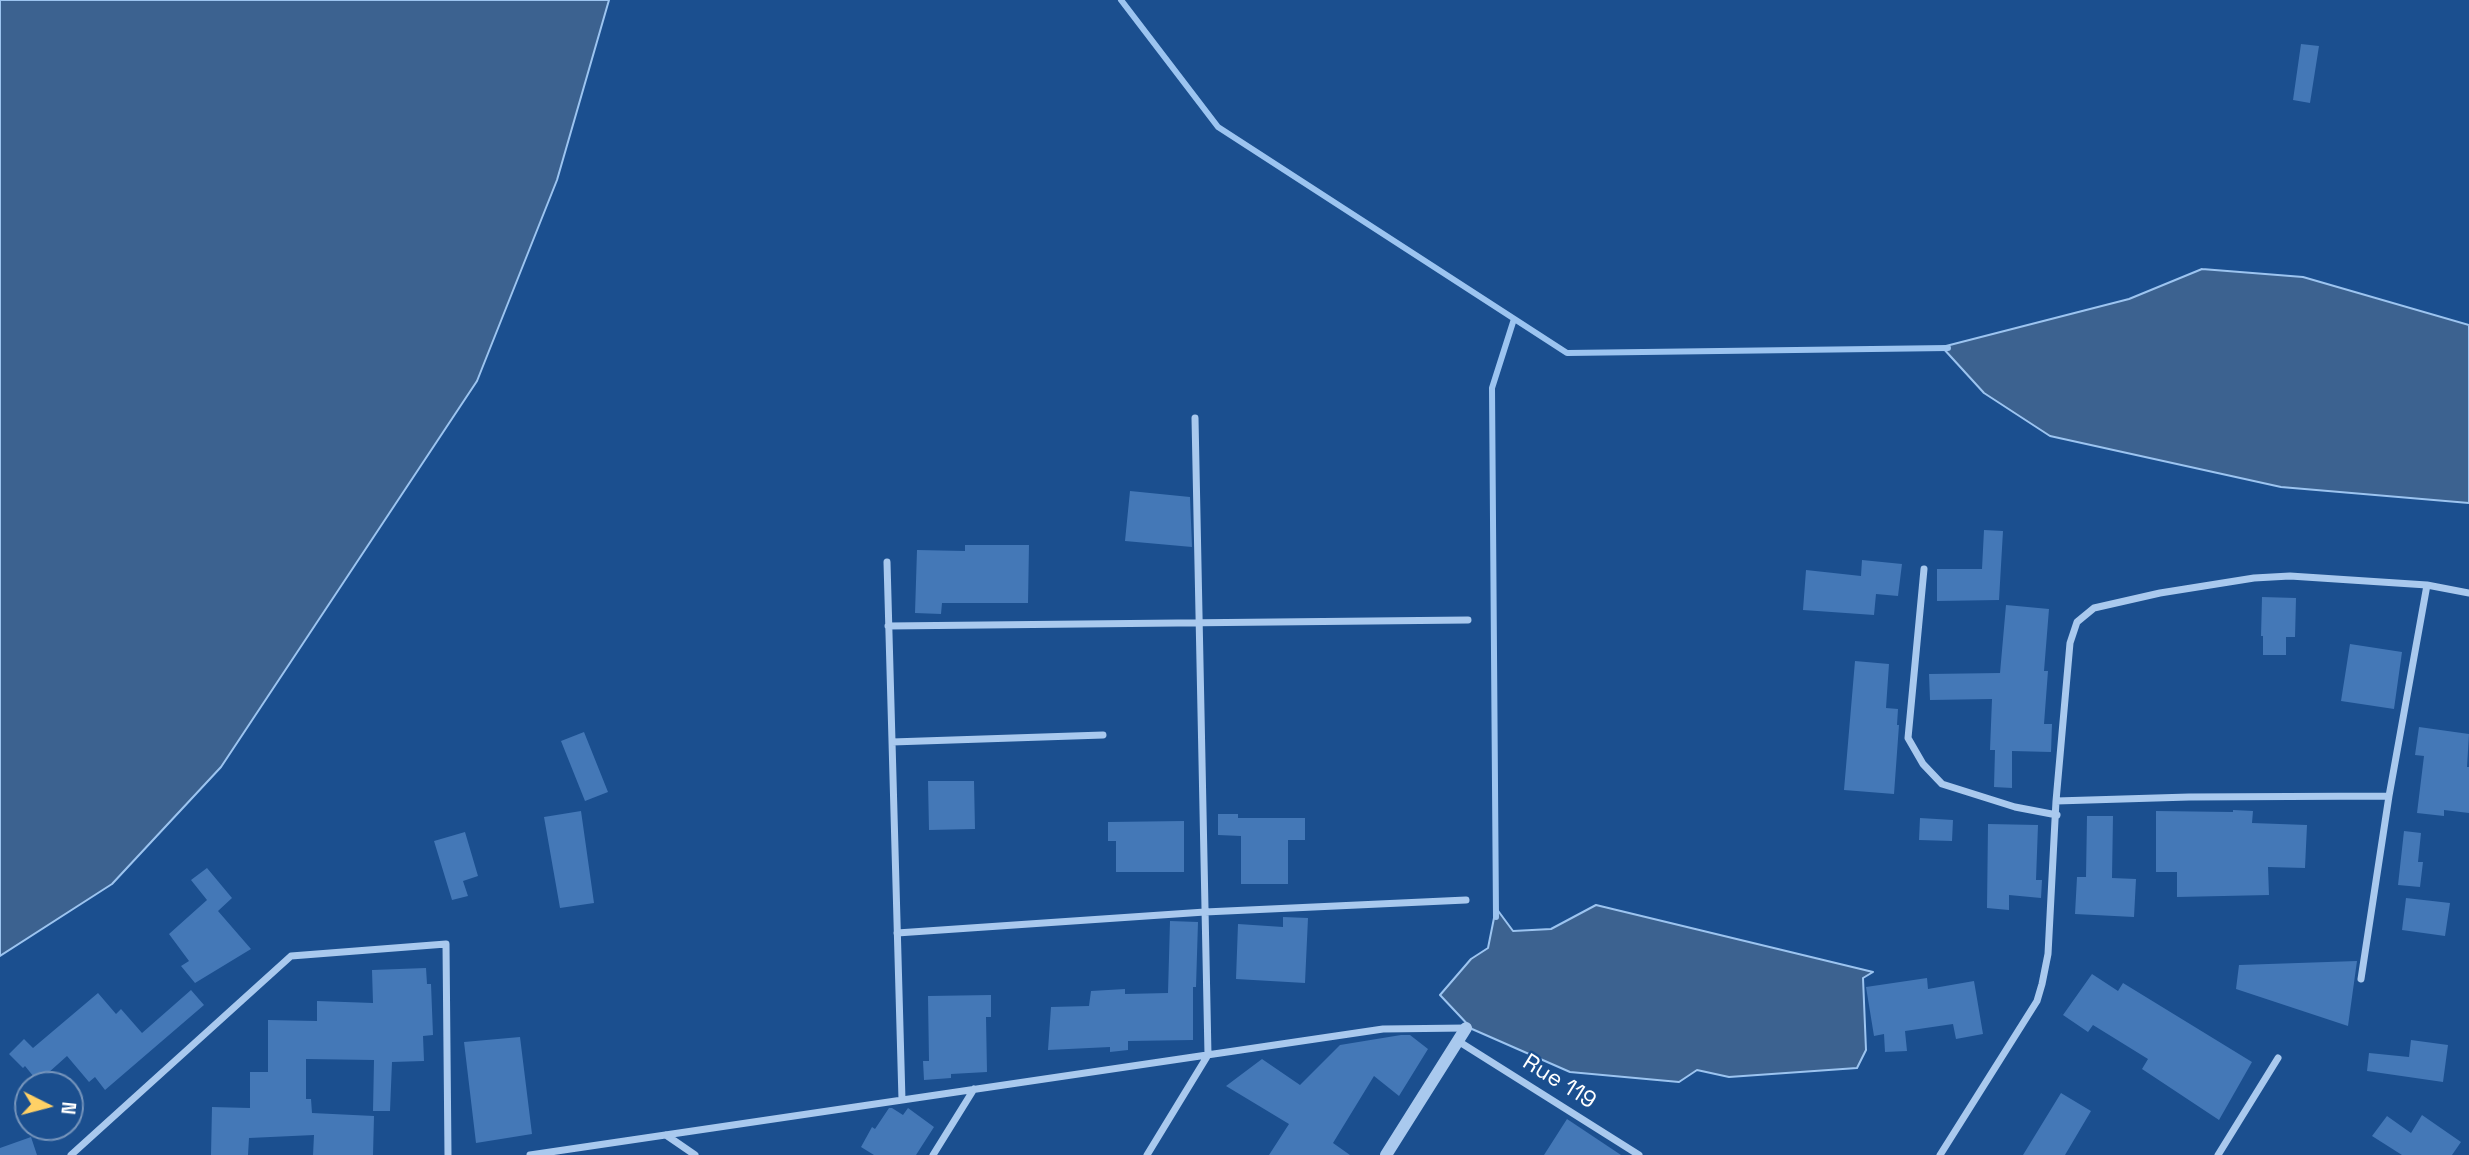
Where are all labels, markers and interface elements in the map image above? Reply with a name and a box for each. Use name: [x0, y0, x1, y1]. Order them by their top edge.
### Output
street label: Rue 119: [1517, 1049, 1601, 1115]
north arrow: [14, 1071, 84, 1141]
text: N: [55, 1100, 81, 1116]

